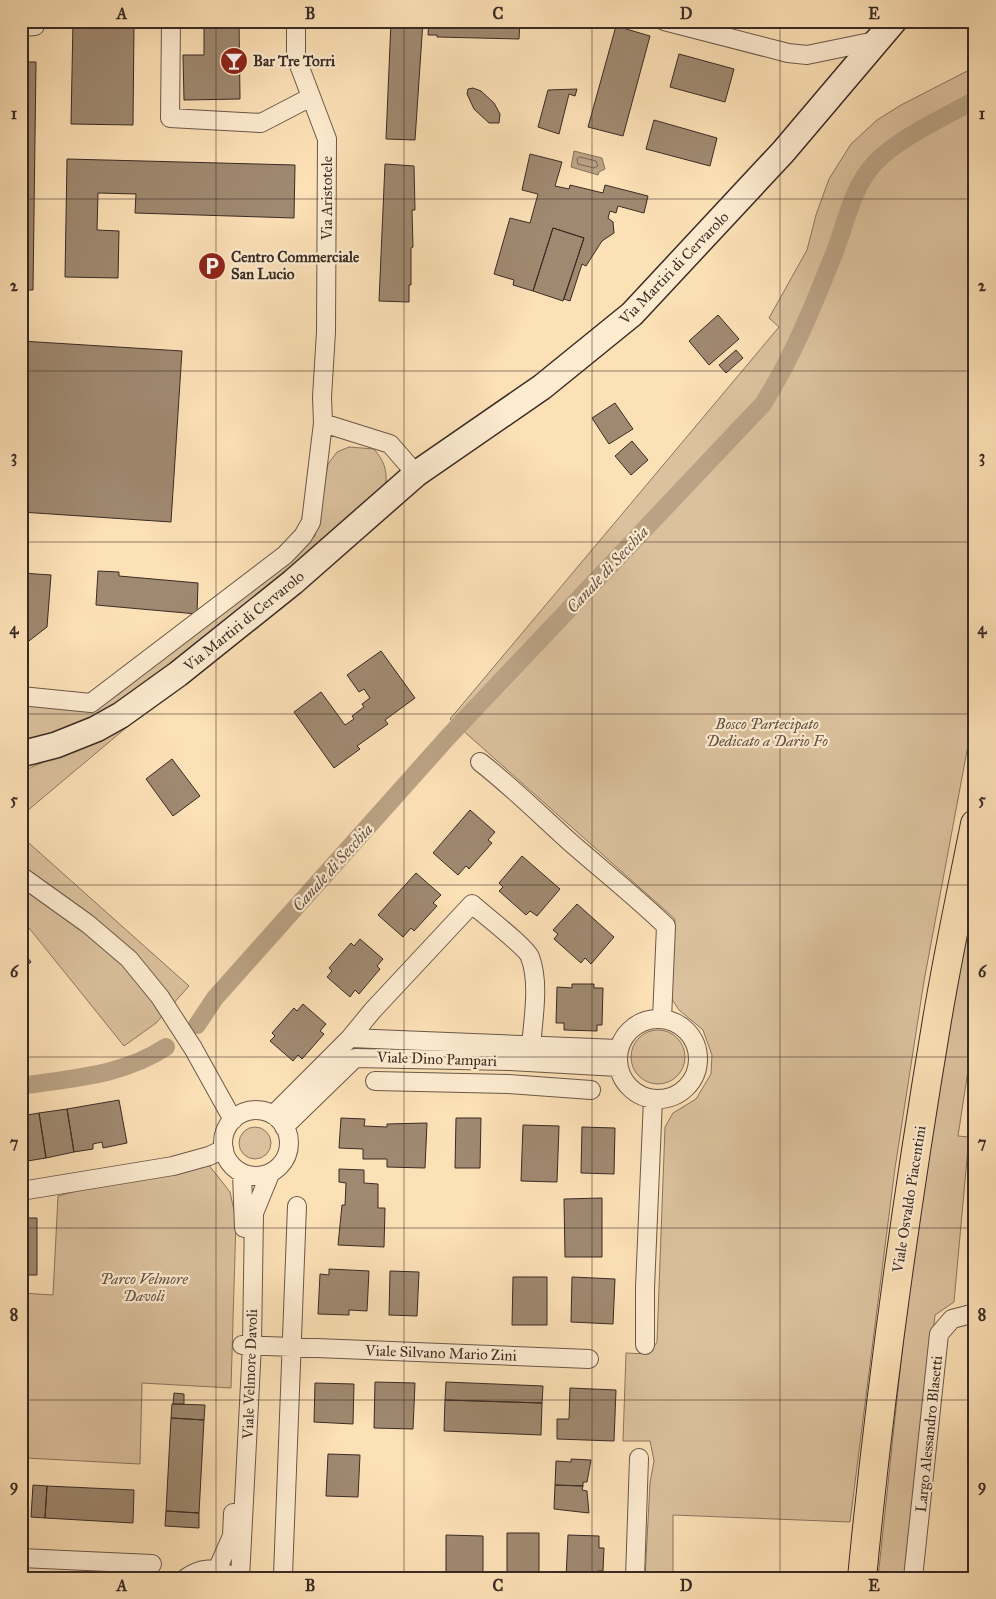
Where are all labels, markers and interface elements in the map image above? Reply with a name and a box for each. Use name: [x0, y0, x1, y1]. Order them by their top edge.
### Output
text: A: [116, 4, 128, 23]
text: B: [305, 4, 315, 23]
text: C: [493, 4, 504, 23]
text: D: [680, 4, 693, 23]
text: E: [868, 4, 880, 23]
bar icon: Bar Tre Torri: [219, 46, 249, 76]
place label: Bar Tre Torri: [253, 52, 336, 70]
text: 1: [11, 104, 18, 123]
text: 1: [979, 104, 986, 123]
street label: Via Aristotele: [318, 156, 336, 241]
street label: Via Martiri di Cervarolo: [615, 208, 733, 329]
place label: Centro Commerciale San Lucio: [231, 248, 360, 283]
parking icon: Centro Commerciale San Lucio: [197, 251, 227, 281]
text: 2: [10, 276, 19, 295]
text: 2: [978, 276, 987, 295]
text: 3: [11, 447, 17, 467]
text: 3: [979, 447, 985, 467]
water label: Canale di Secchia: [563, 522, 652, 616]
street label: Via Martiri di Cervarolo: [179, 567, 308, 676]
text: 4: [10, 619, 20, 639]
text: 4: [978, 619, 988, 639]
park label: Bosco Partecipato Dedicato a Dario Fo: [706, 715, 828, 750]
text: 5: [10, 790, 18, 809]
text: 5: [978, 790, 986, 809]
water label: Canale di Secchia: [288, 820, 377, 915]
text: 6: [10, 962, 19, 981]
text: 6: [978, 962, 987, 981]
street label: Viale Dino Pampari: [376, 1048, 497, 1070]
street label: Viale Osvaldo Piacentini: [888, 1124, 930, 1275]
text: 7: [10, 1133, 19, 1152]
text: 7: [978, 1133, 987, 1152]
park label: Parco Velmore Davoli: [100, 1270, 188, 1305]
text: 8: [10, 1305, 18, 1324]
text: 8: [978, 1305, 986, 1324]
street label: Viale Velmore Davoli: [239, 1309, 261, 1440]
street label: Viale Silvano Mario Zini: [364, 1341, 517, 1365]
street label: Largo Alessandro Blasetti: [912, 1355, 946, 1513]
text: 9: [10, 1476, 18, 1496]
text: 9: [978, 1476, 986, 1496]
text: A: [116, 1576, 128, 1595]
text: B: [305, 1576, 315, 1595]
text: C: [493, 1576, 504, 1595]
text: D: [680, 1576, 693, 1595]
text: E: [868, 1576, 880, 1595]

